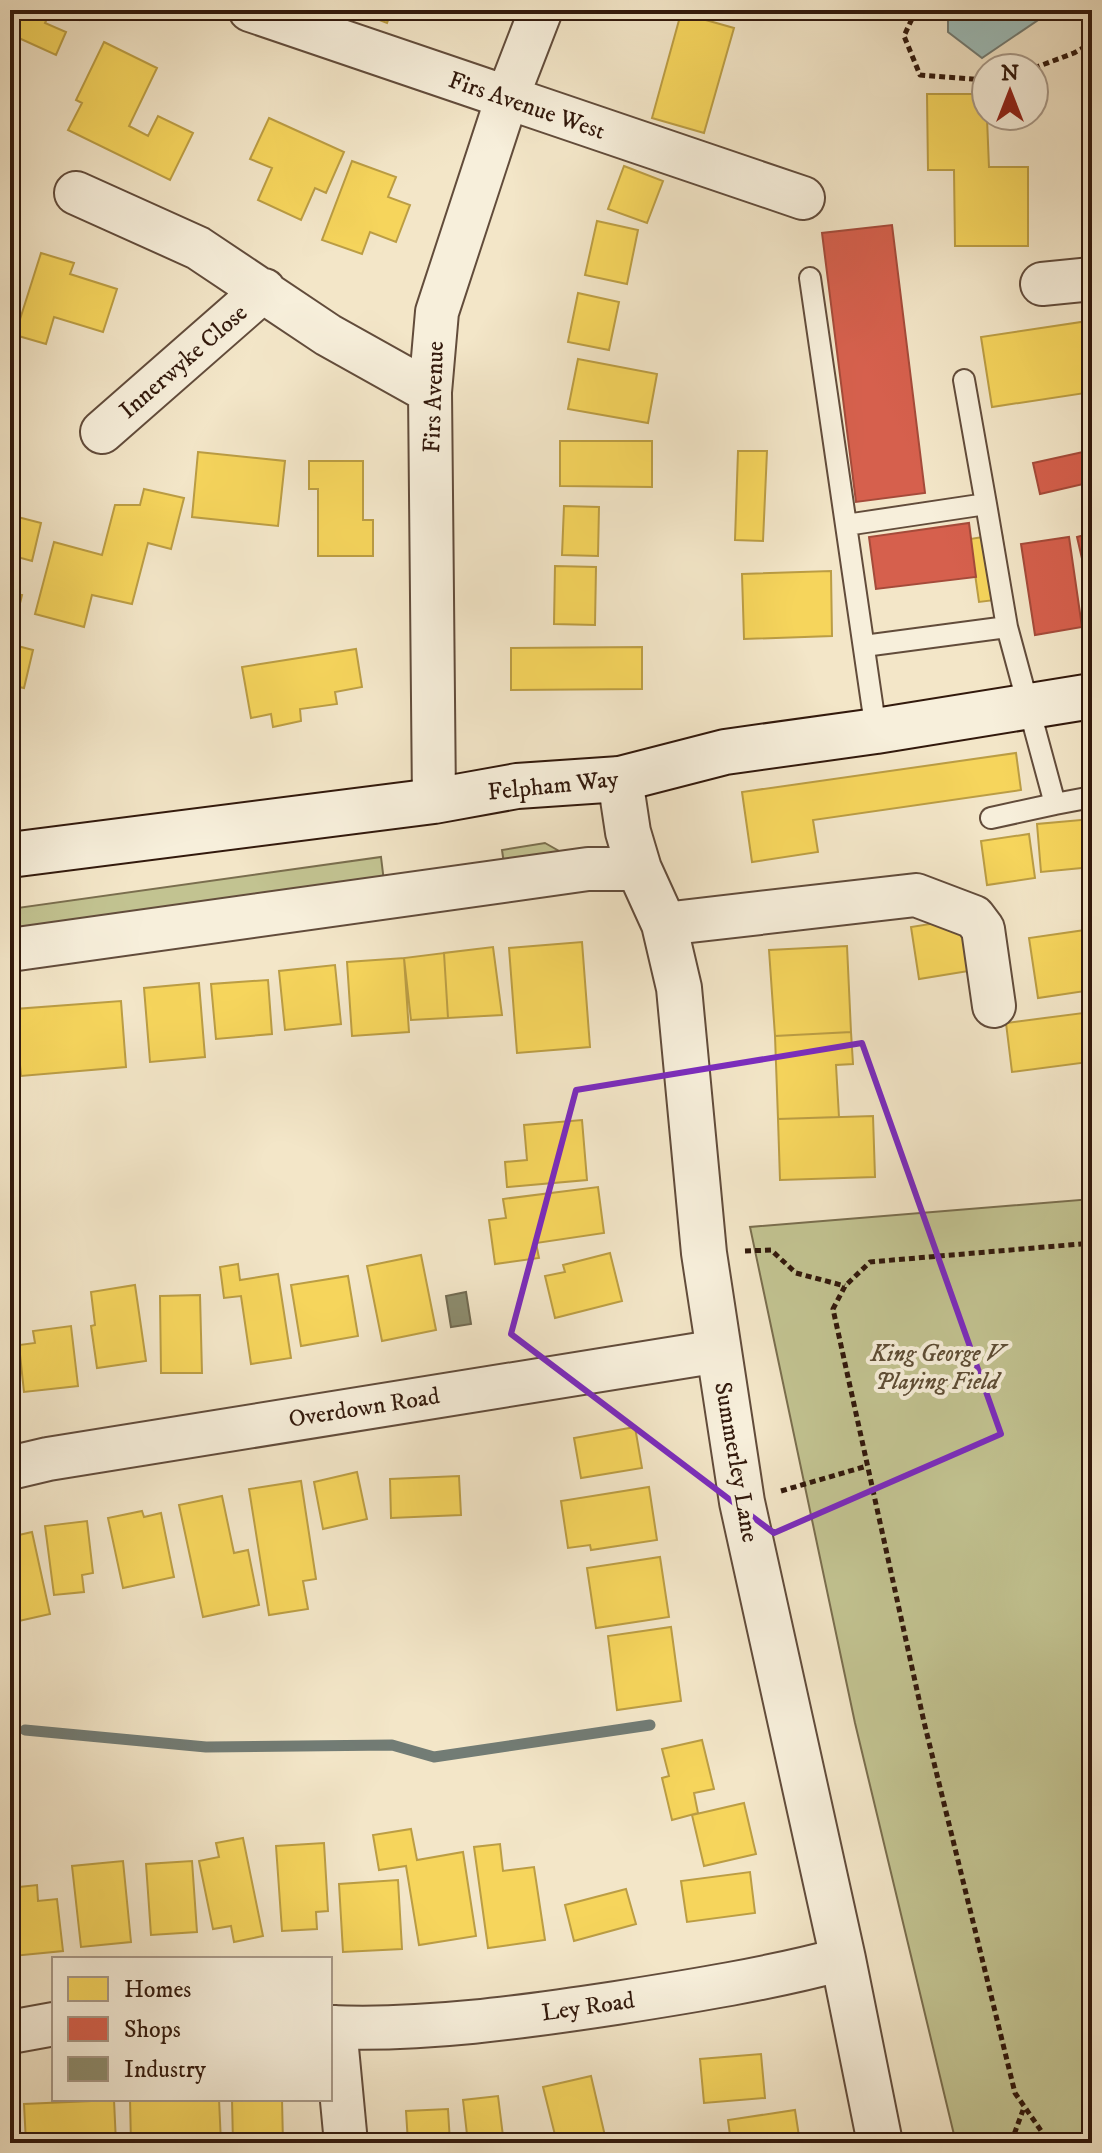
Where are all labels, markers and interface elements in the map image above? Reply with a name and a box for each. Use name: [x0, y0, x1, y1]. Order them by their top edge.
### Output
north arrow: [970, 52, 1050, 132]
text: N: [1001, 60, 1019, 87]
street label: Firs Avenue West: [444, 65, 609, 147]
street label: Innerwyke Close: [113, 298, 254, 426]
street label: Firs Avenue: [417, 340, 451, 454]
street label: Felpham Way: [486, 764, 621, 808]
park label: King George V Playing Field: [870, 1339, 1009, 1397]
street label: Summerley Lane: [707, 1380, 765, 1545]
street label: Overdown Road: [286, 1381, 442, 1435]
legend: [52, 1957, 332, 2101]
text: Homes: [124, 1975, 191, 2005]
street label: Ley Road: [540, 1986, 637, 2028]
text: Shops: [124, 2015, 181, 2045]
text: Industry: [124, 2055, 207, 2085]

